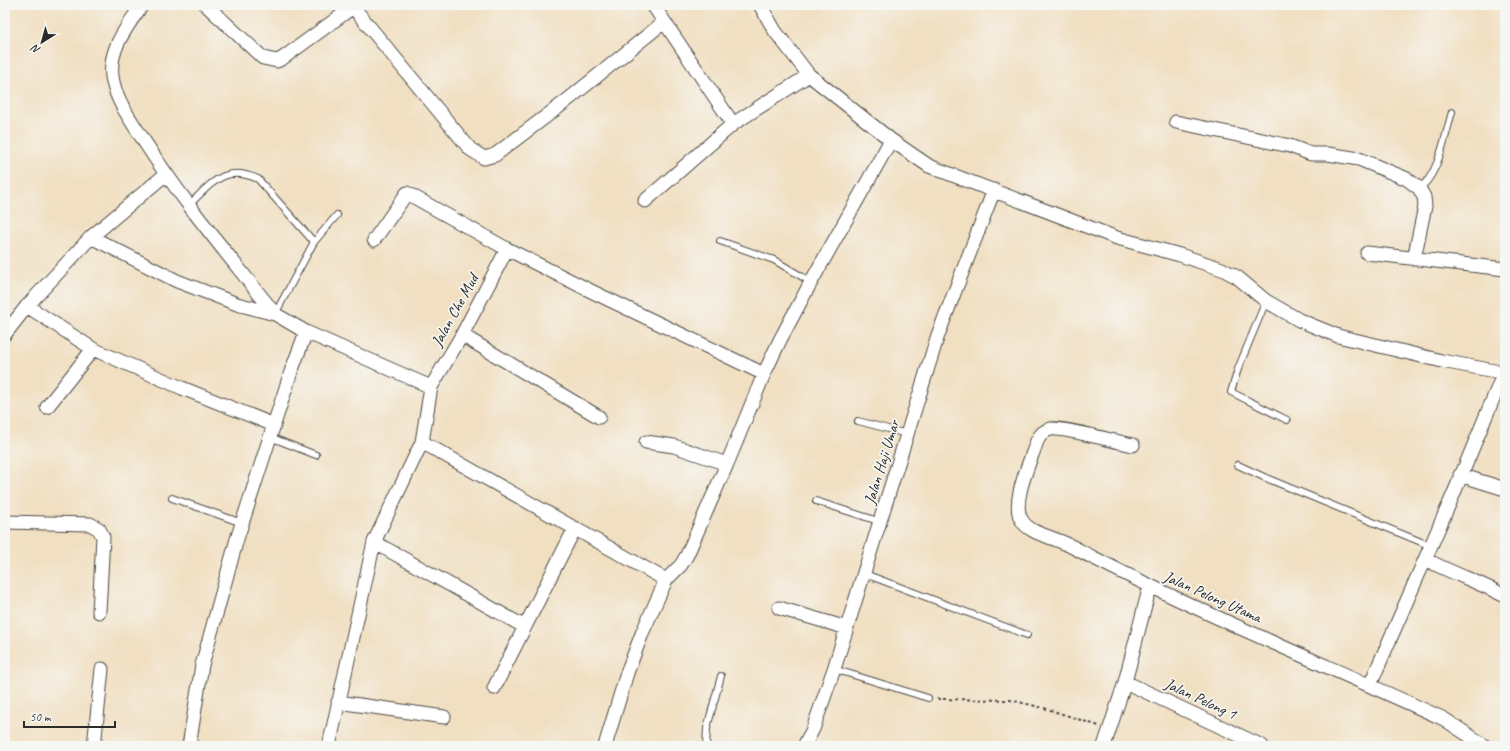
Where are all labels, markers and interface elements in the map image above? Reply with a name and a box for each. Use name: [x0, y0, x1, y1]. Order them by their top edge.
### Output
north arrow: [22, 22, 62, 62]
text: N: [27, 41, 43, 58]
street label: Jalan Che Mud: [426, 268, 484, 351]
street label: Jalan Haji Umar: [859, 417, 905, 508]
street label: Jalan Pelong Utama: [1160, 566, 1266, 628]
street label: Jalan Pelong 1: [1161, 673, 1240, 725]
scale bar: [24, 703, 115, 729]
text: 50 m: [30, 709, 52, 725]

